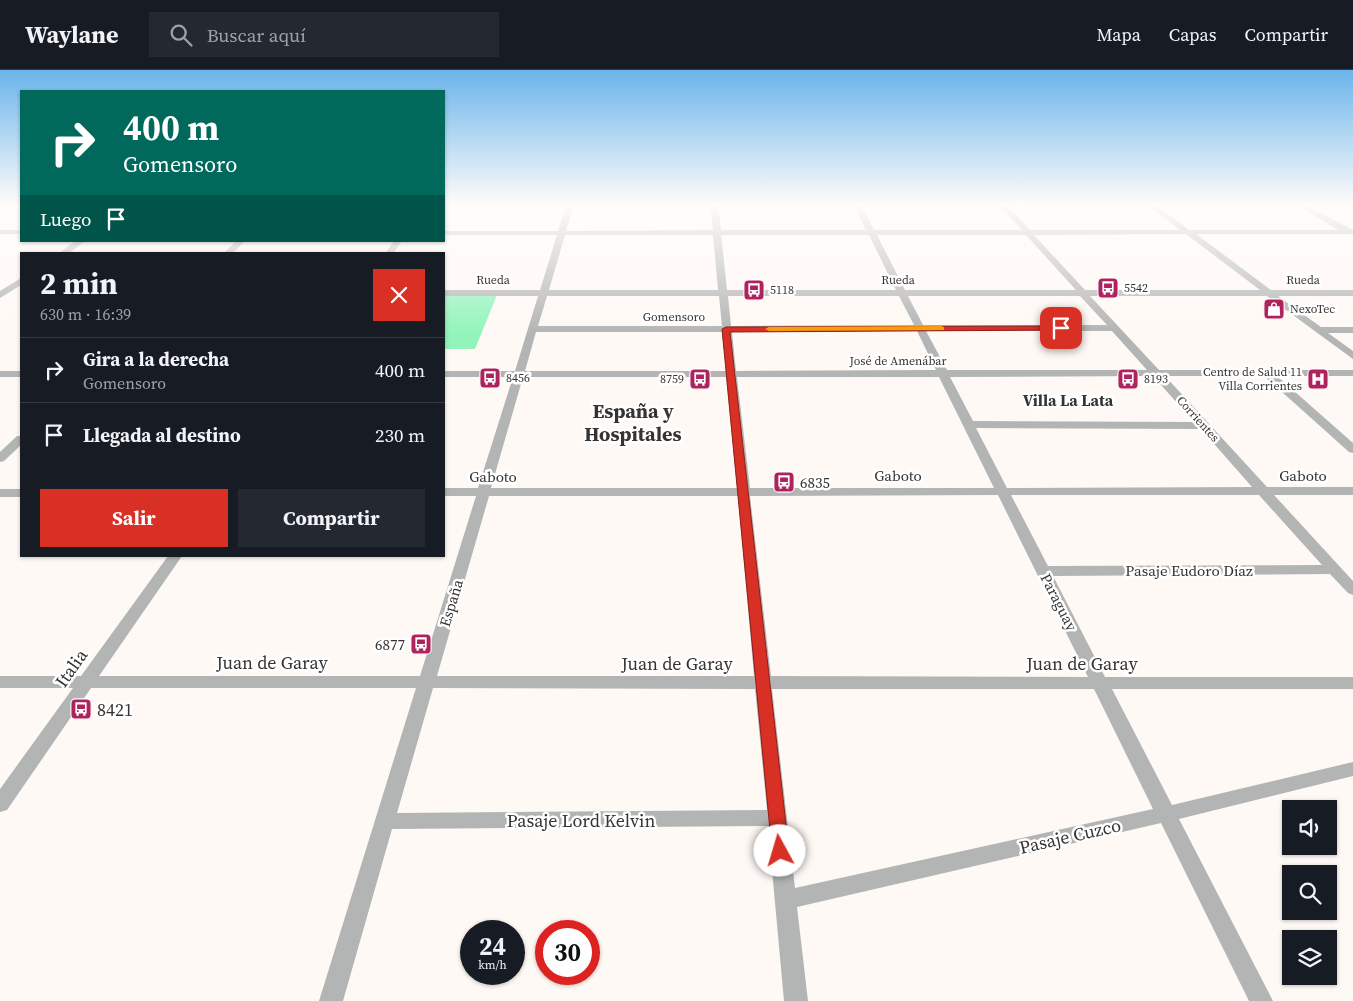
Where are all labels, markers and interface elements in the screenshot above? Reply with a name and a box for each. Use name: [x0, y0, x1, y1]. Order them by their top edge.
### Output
search box: [149, 12, 499, 57]
text: Waylane: [25, 18, 119, 51]
icon: search: [167, 21, 195, 49]
text: Buscar aquí: [207, 22, 306, 48]
text: Mapa: [1096, 22, 1141, 47]
text: Capas: [1169, 22, 1216, 47]
text: Compartir: [1244, 22, 1328, 47]
text: 400 m: [123, 104, 219, 152]
icon: right: [40, 110, 105, 175]
text: Gomensoro: [123, 149, 237, 179]
icon: arrive: [102, 205, 130, 233]
text: Luego: [40, 206, 92, 232]
text: 2 min: [40, 263, 118, 304]
button: close: [373, 269, 425, 321]
street label: Rueda: [476, 272, 511, 288]
street label: Rueda: [881, 272, 916, 288]
street label: Rueda: [1286, 272, 1321, 288]
bus stop icon: 5542: [1096, 276, 1120, 300]
bus stop icon: 5118: [742, 278, 766, 302]
place label: 5542: [1124, 280, 1148, 296]
place label: 5118: [770, 282, 794, 298]
shop icon: NexoTec: [1262, 297, 1286, 321]
place label: NexoTec: [1290, 301, 1335, 317]
text: 630 m · 16:39: [40, 303, 131, 325]
pin: [1040, 307, 1082, 349]
street label: Gomensoro: [643, 309, 706, 325]
icon: arrive: [1047, 314, 1075, 342]
text: Gira a la derecha: [83, 346, 229, 372]
street label: José de Amenábar: [848, 353, 947, 369]
icon: right: [40, 356, 68, 384]
text: 400 m: [375, 357, 425, 383]
place label: Centro de Salud 11 Villa Corrientes: [1203, 364, 1302, 394]
bus stop icon: 8456: [478, 366, 502, 390]
bus stop icon: 8759: [688, 367, 712, 391]
bus stop icon: 8193: [1116, 367, 1140, 391]
hospital icon: Centro de Salud 11 Villa Corrientes: [1306, 367, 1330, 391]
place label: 8456: [506, 370, 530, 386]
place label: 8759: [660, 371, 684, 387]
place label: 8193: [1144, 371, 1168, 387]
text: Gomensoro: [83, 372, 166, 394]
district label: Villa La Lata: [1023, 389, 1114, 411]
street label: Corrientes: [1173, 393, 1223, 445]
district label: España y Hospitales: [584, 397, 682, 448]
icon: arrive: [40, 421, 68, 449]
text: Llegada al destino: [83, 422, 241, 448]
text: 230 m: [375, 422, 425, 448]
street label: Gaboto: [874, 465, 922, 486]
street label: Gaboto: [1279, 465, 1327, 486]
street label: Gaboto: [469, 466, 517, 487]
bus stop icon: 6835: [772, 470, 796, 494]
place label: 6835: [800, 472, 830, 493]
button: Salir: [40, 489, 228, 547]
button: Compartir: [238, 489, 425, 547]
street label: Pasaje Eudoro Díaz: [1125, 560, 1253, 581]
street label: Paraguay: [1036, 570, 1083, 635]
street label: España: [434, 576, 468, 629]
bus stop icon: 6877: [409, 632, 433, 656]
place label: 6877: [375, 634, 405, 655]
street label: Italia: [49, 643, 94, 692]
street label: Juan de Garay: [215, 650, 328, 675]
street label: Juan de Garay: [620, 651, 733, 676]
street label: Juan de Garay: [1025, 651, 1138, 676]
bus stop icon: 8421: [69, 697, 93, 721]
place label: 8421: [97, 697, 133, 722]
map controls: [1282, 800, 1337, 985]
button: sound: [1282, 800, 1337, 855]
street label: Pasaje Lord Kelvin: [507, 808, 655, 833]
street label: Pasaje Cuzco: [1017, 812, 1123, 860]
position arrow: [753, 824, 805, 876]
button: search: [1282, 865, 1337, 920]
speed limit sign: 30: [535, 920, 600, 985]
text: 24: [479, 929, 506, 963]
button: layers: [1282, 930, 1337, 985]
text: km/h: [478, 957, 507, 973]

